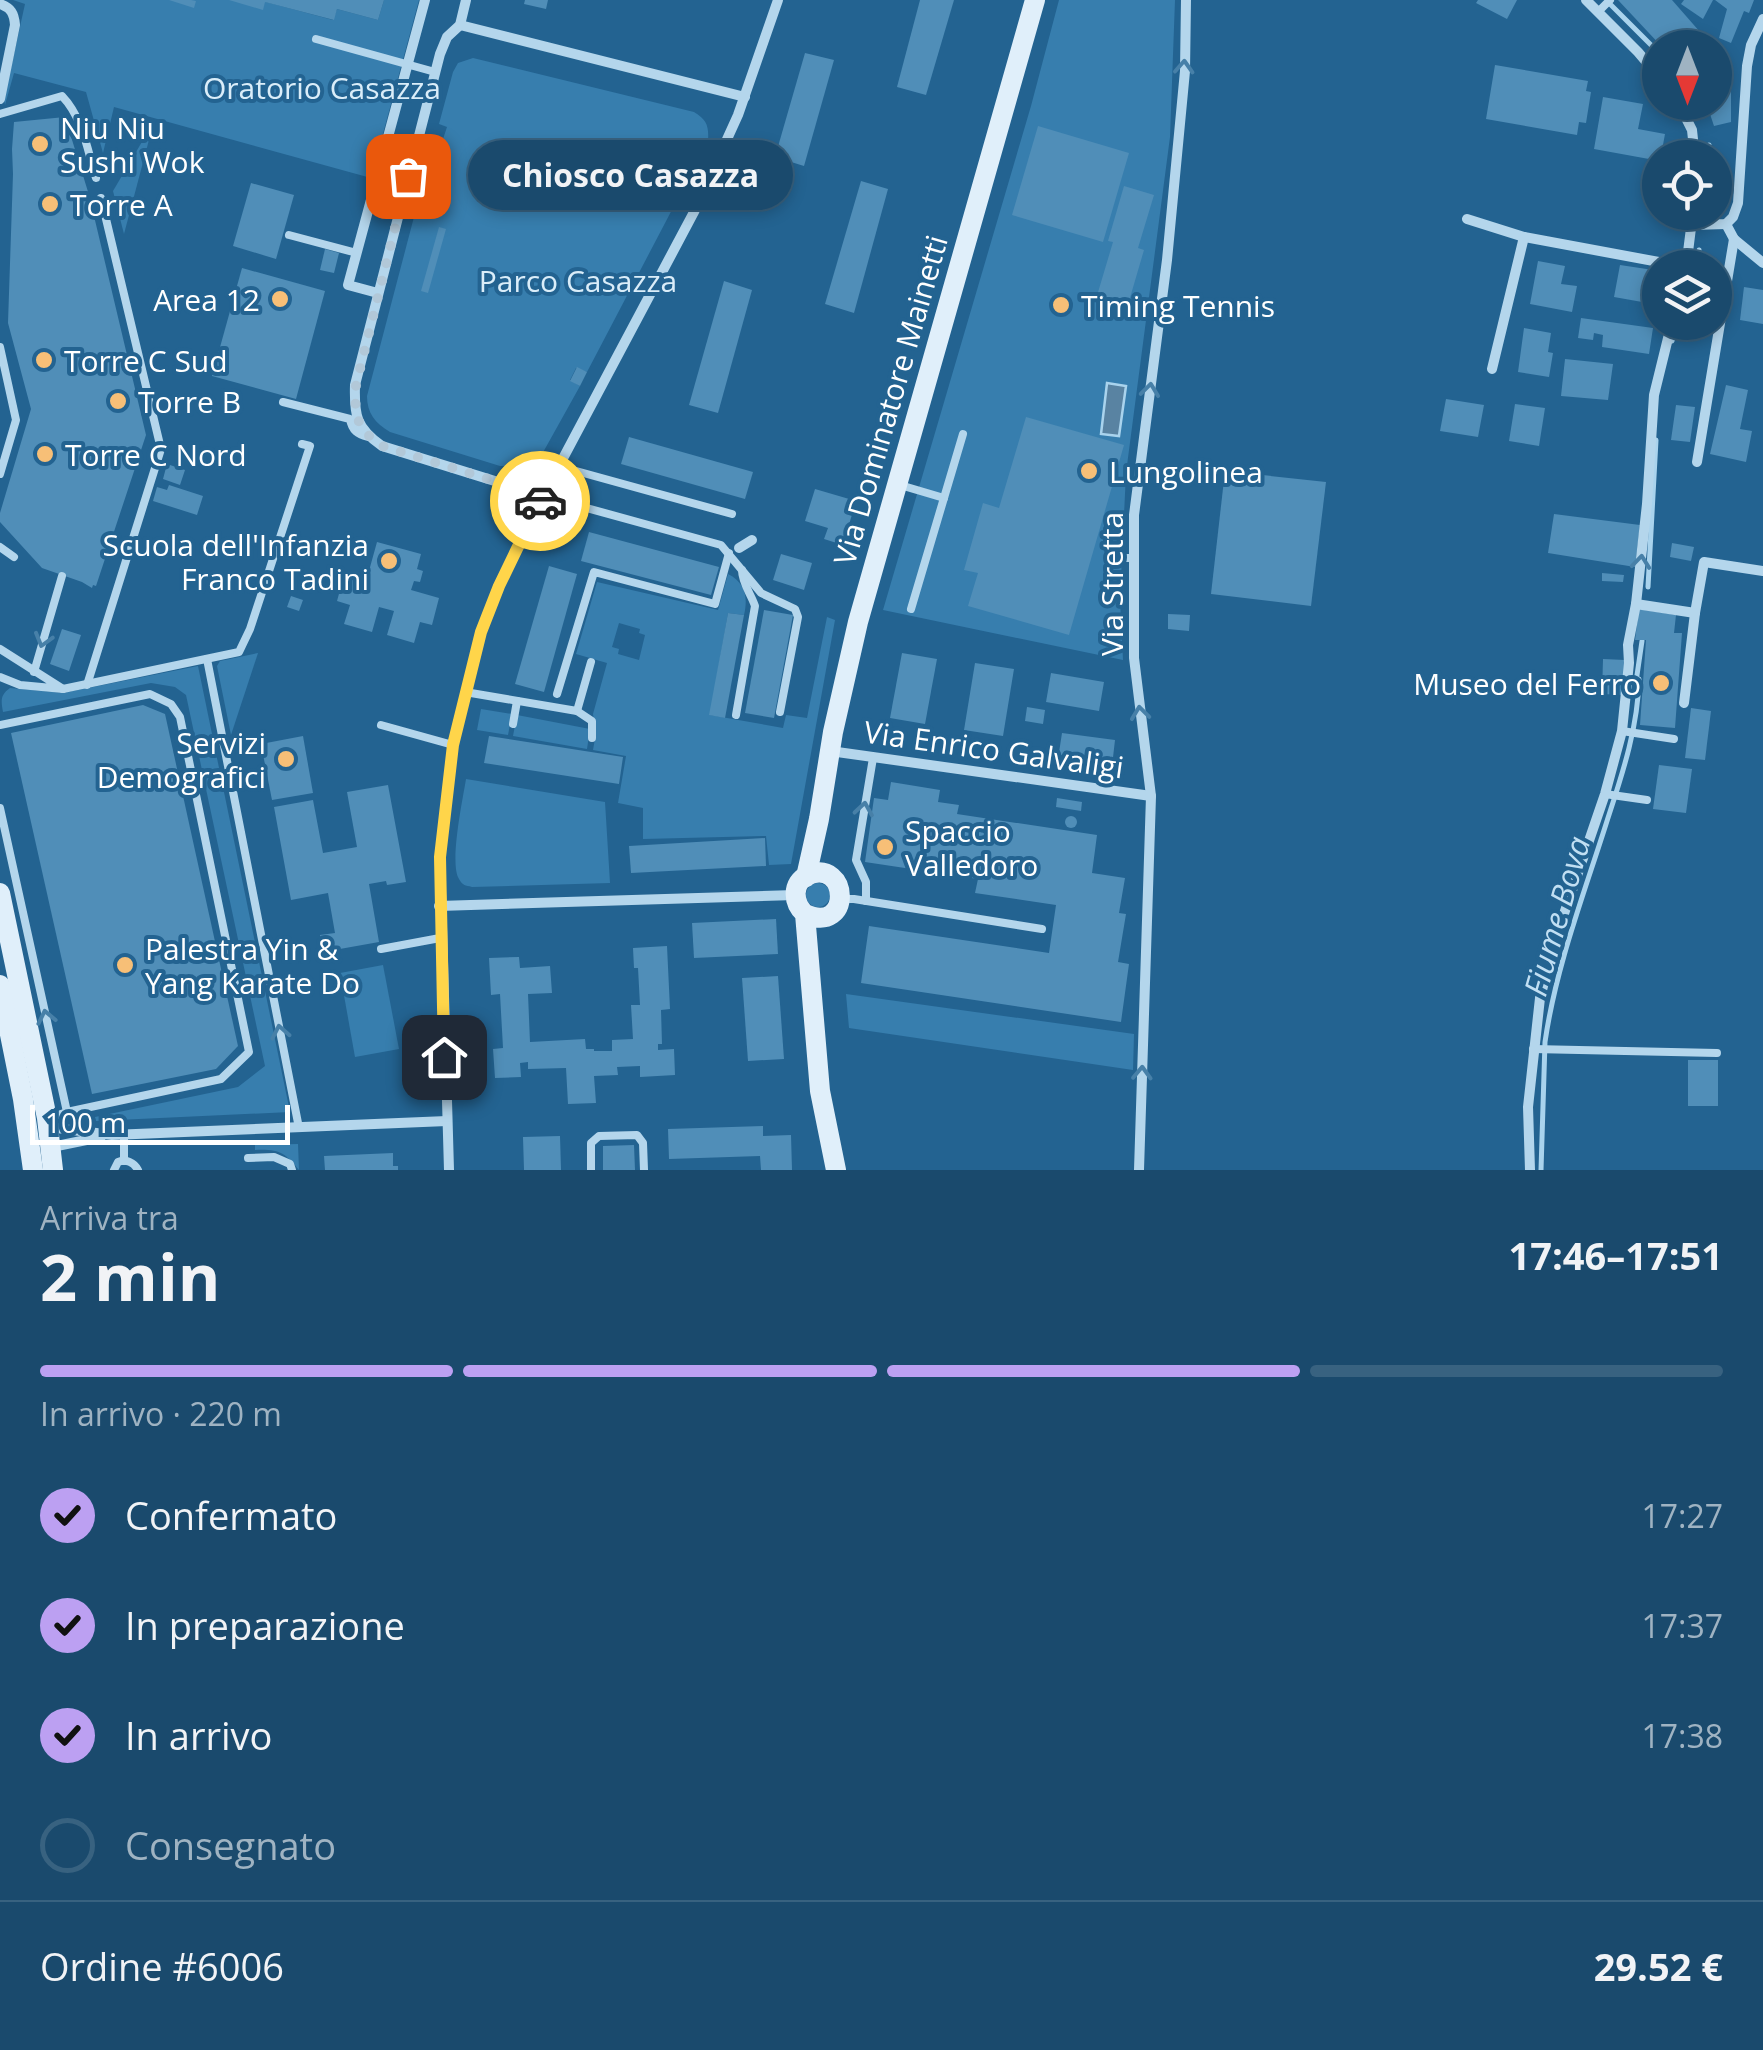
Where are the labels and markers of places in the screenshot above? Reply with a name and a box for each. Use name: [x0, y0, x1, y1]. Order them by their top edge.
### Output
place label: Niu Niu Sushi Wok: [60, 107, 205, 182]
marker: Niu Niu Sushi Wok: [29, 133, 51, 155]
pin: [366, 134, 451, 219]
callout: Chiosco Casazza: [468, 141, 793, 211]
place label: Torre A: [70, 184, 173, 225]
marker: Torre A: [39, 193, 61, 215]
place label: Area 12: [153, 279, 260, 320]
place label: Timing Tennis: [1081, 285, 1275, 326]
marker: Area 12: [269, 288, 291, 310]
marker: Timing Tennis: [1050, 294, 1072, 316]
place label: Torre C Sud: [64, 340, 228, 381]
marker: Torre C Sud: [33, 349, 55, 371]
place label: Torre B: [138, 381, 241, 422]
marker: Torre B: [107, 390, 129, 412]
place label: Torre C Nord: [65, 434, 247, 475]
marker: Torre C Nord: [34, 443, 56, 465]
place label: Lungolinea: [1109, 451, 1263, 492]
marker: Lungolinea: [1078, 460, 1100, 482]
place label: Scuola dell'Infanzia Franco Tadini: [103, 524, 369, 599]
marker: Scuola dell'Infanzia Franco Tadini: [378, 550, 400, 572]
place label: Museo del Ferro: [1413, 663, 1641, 704]
marker: Museo del Ferro: [1650, 672, 1672, 694]
place label: Servizi Demografici: [97, 722, 266, 797]
marker: Servizi Demografici: [275, 748, 297, 770]
place label: Spaccio Valledoro: [905, 810, 1038, 885]
marker: Spaccio Valledoro: [874, 836, 896, 858]
place label: Palestra Yin & Yang Karate Do: [145, 928, 360, 1003]
marker: Palestra Yin & Yang Karate Do: [114, 954, 136, 976]
pin: [402, 1015, 487, 1100]

